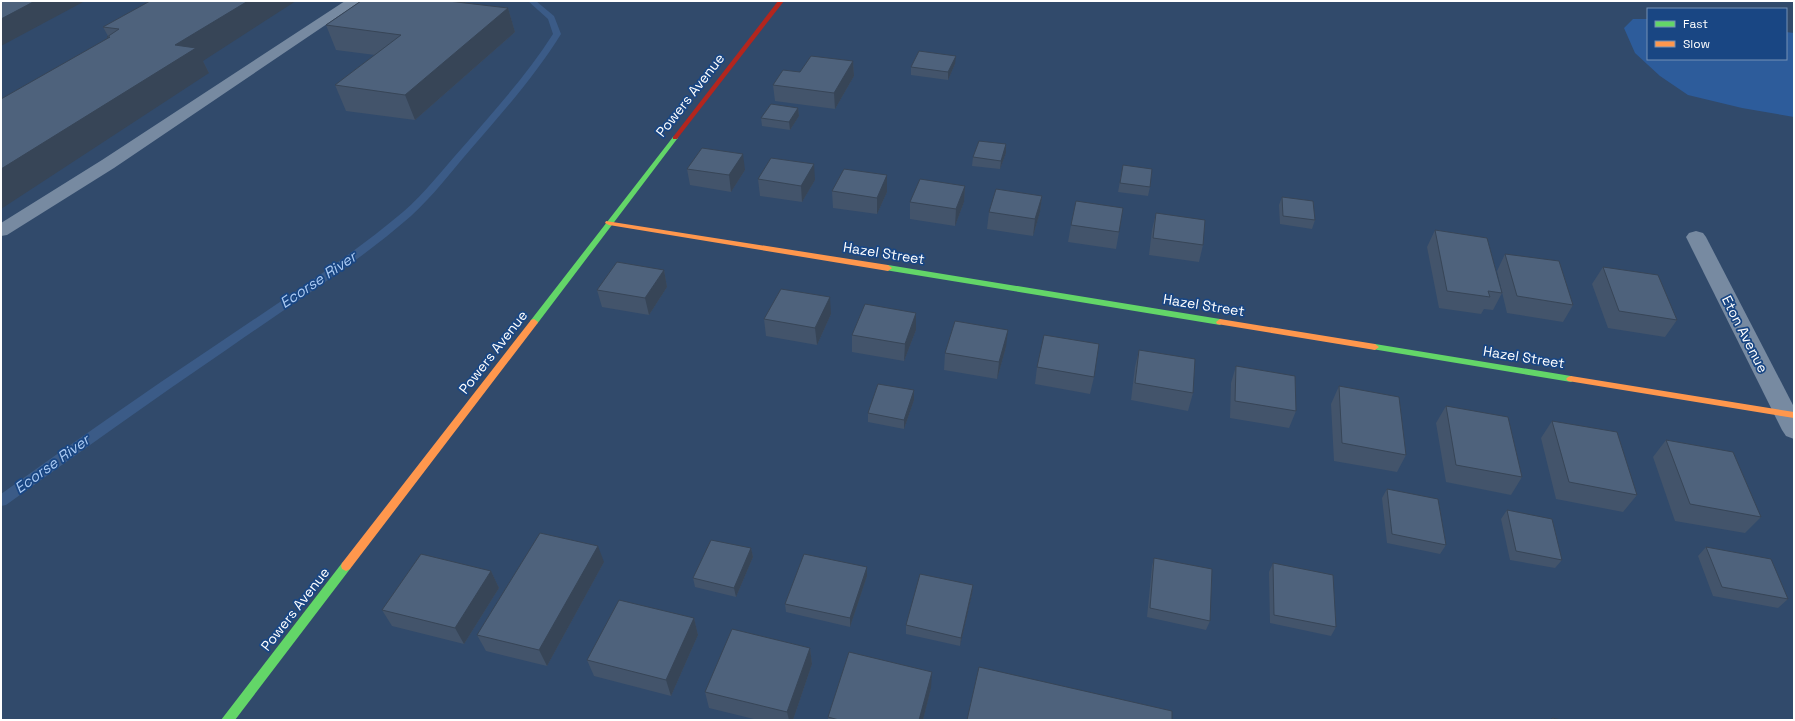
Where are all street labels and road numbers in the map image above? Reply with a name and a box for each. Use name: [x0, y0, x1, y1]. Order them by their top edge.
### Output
street label: Powers Avenue: [652, 49, 728, 141]
street label: Hazel Street: [842, 238, 926, 268]
street label: Hazel Street: [1162, 290, 1246, 320]
street label: Eton Avenue: [1718, 292, 1772, 376]
street label: Powers Avenue: [455, 306, 531, 398]
street label: Hazel Street: [1482, 342, 1566, 372]
street label: Powers Avenue: [257, 563, 333, 655]

